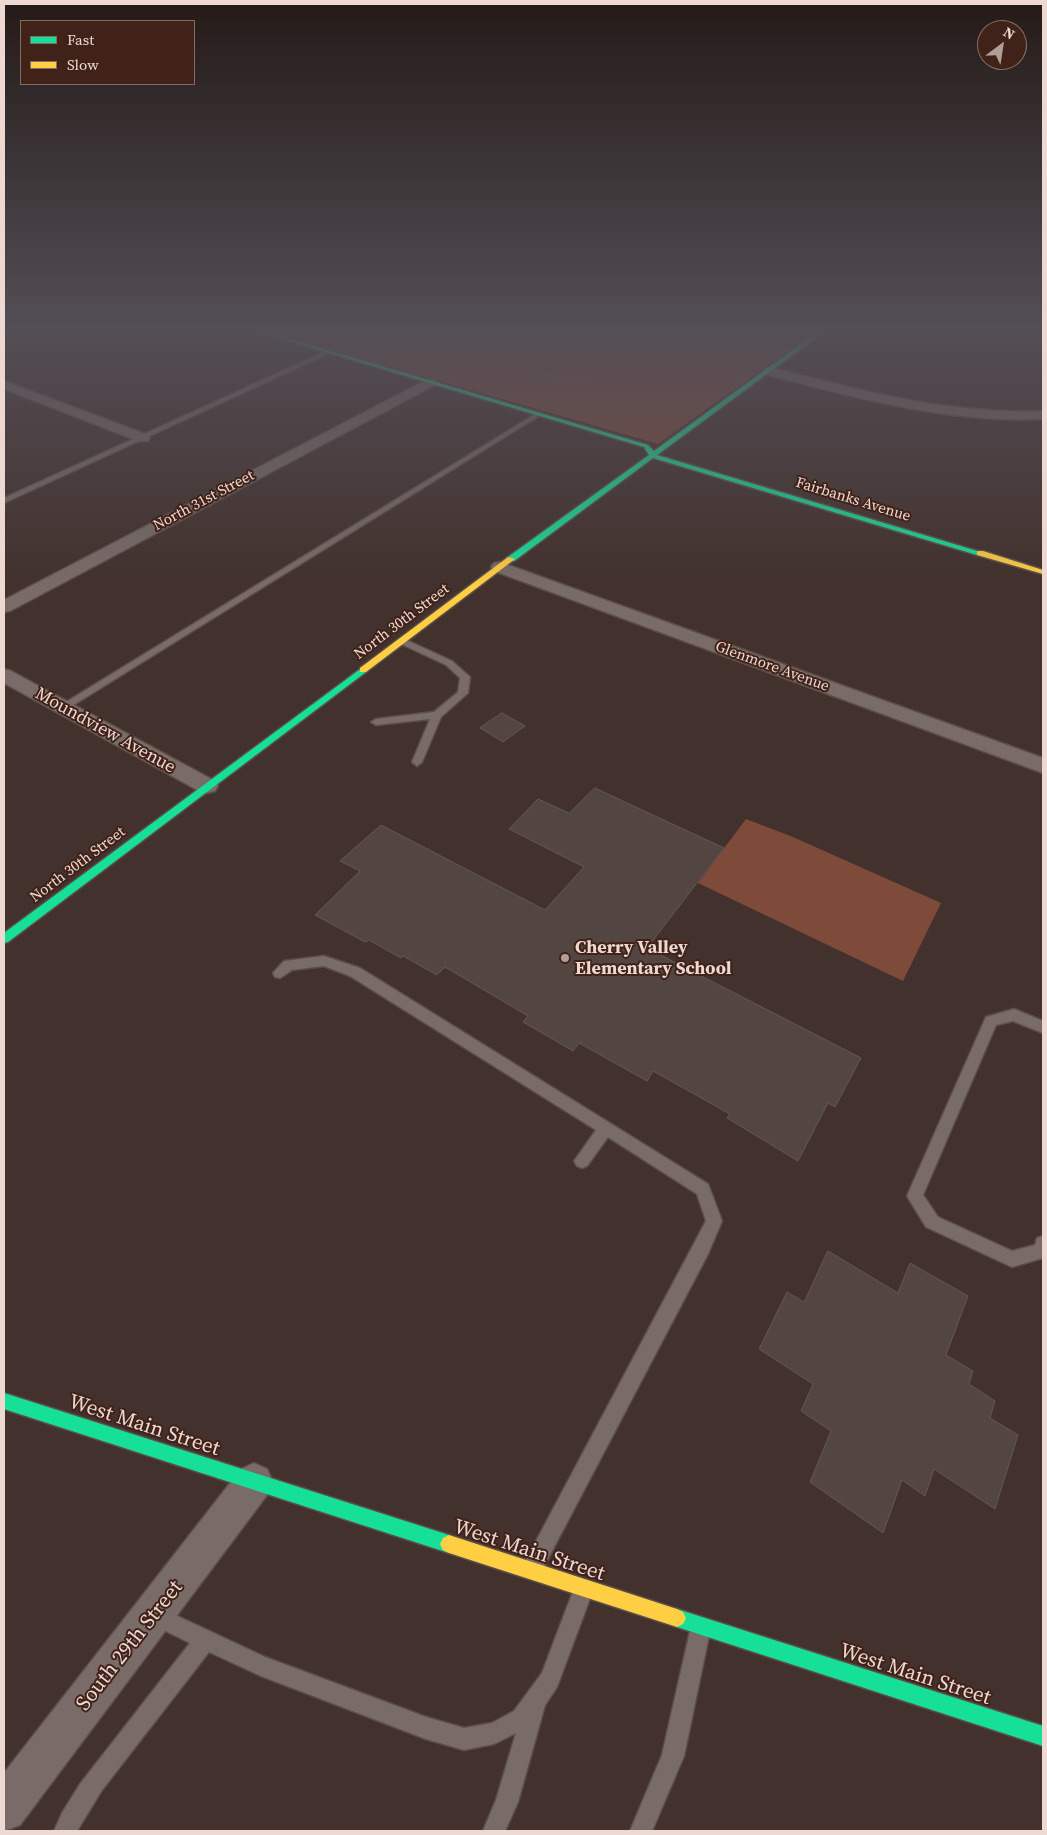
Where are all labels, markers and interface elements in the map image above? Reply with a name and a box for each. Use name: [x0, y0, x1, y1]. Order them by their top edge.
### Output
legend: [20, 20, 195, 85]
north arrow: [977, 20, 1027, 70]
text: N: [1000, 22, 1019, 44]
text: Fast: [67, 29, 94, 50]
text: Slow: [67, 54, 99, 75]
street label: North 31st Street: [150, 467, 258, 535]
street label: Fairbanks Avenue: [793, 474, 913, 526]
street label: North 30th Street: [351, 580, 453, 664]
street label: Glenmore Avenue: [713, 638, 831, 696]
street label: Moundview Avenue: [31, 683, 179, 779]
street label: North 30th Street: [27, 823, 129, 907]
place label: Cherry Valley Elementary School: [575, 937, 732, 980]
marker: Cherry Valley Elementary School: [559, 952, 571, 964]
street label: West Main Street: [65, 1390, 223, 1462]
street label: West Main Street: [450, 1515, 608, 1587]
street label: South 29th Street: [71, 1576, 189, 1716]
street label: West Main Street: [836, 1639, 994, 1711]

